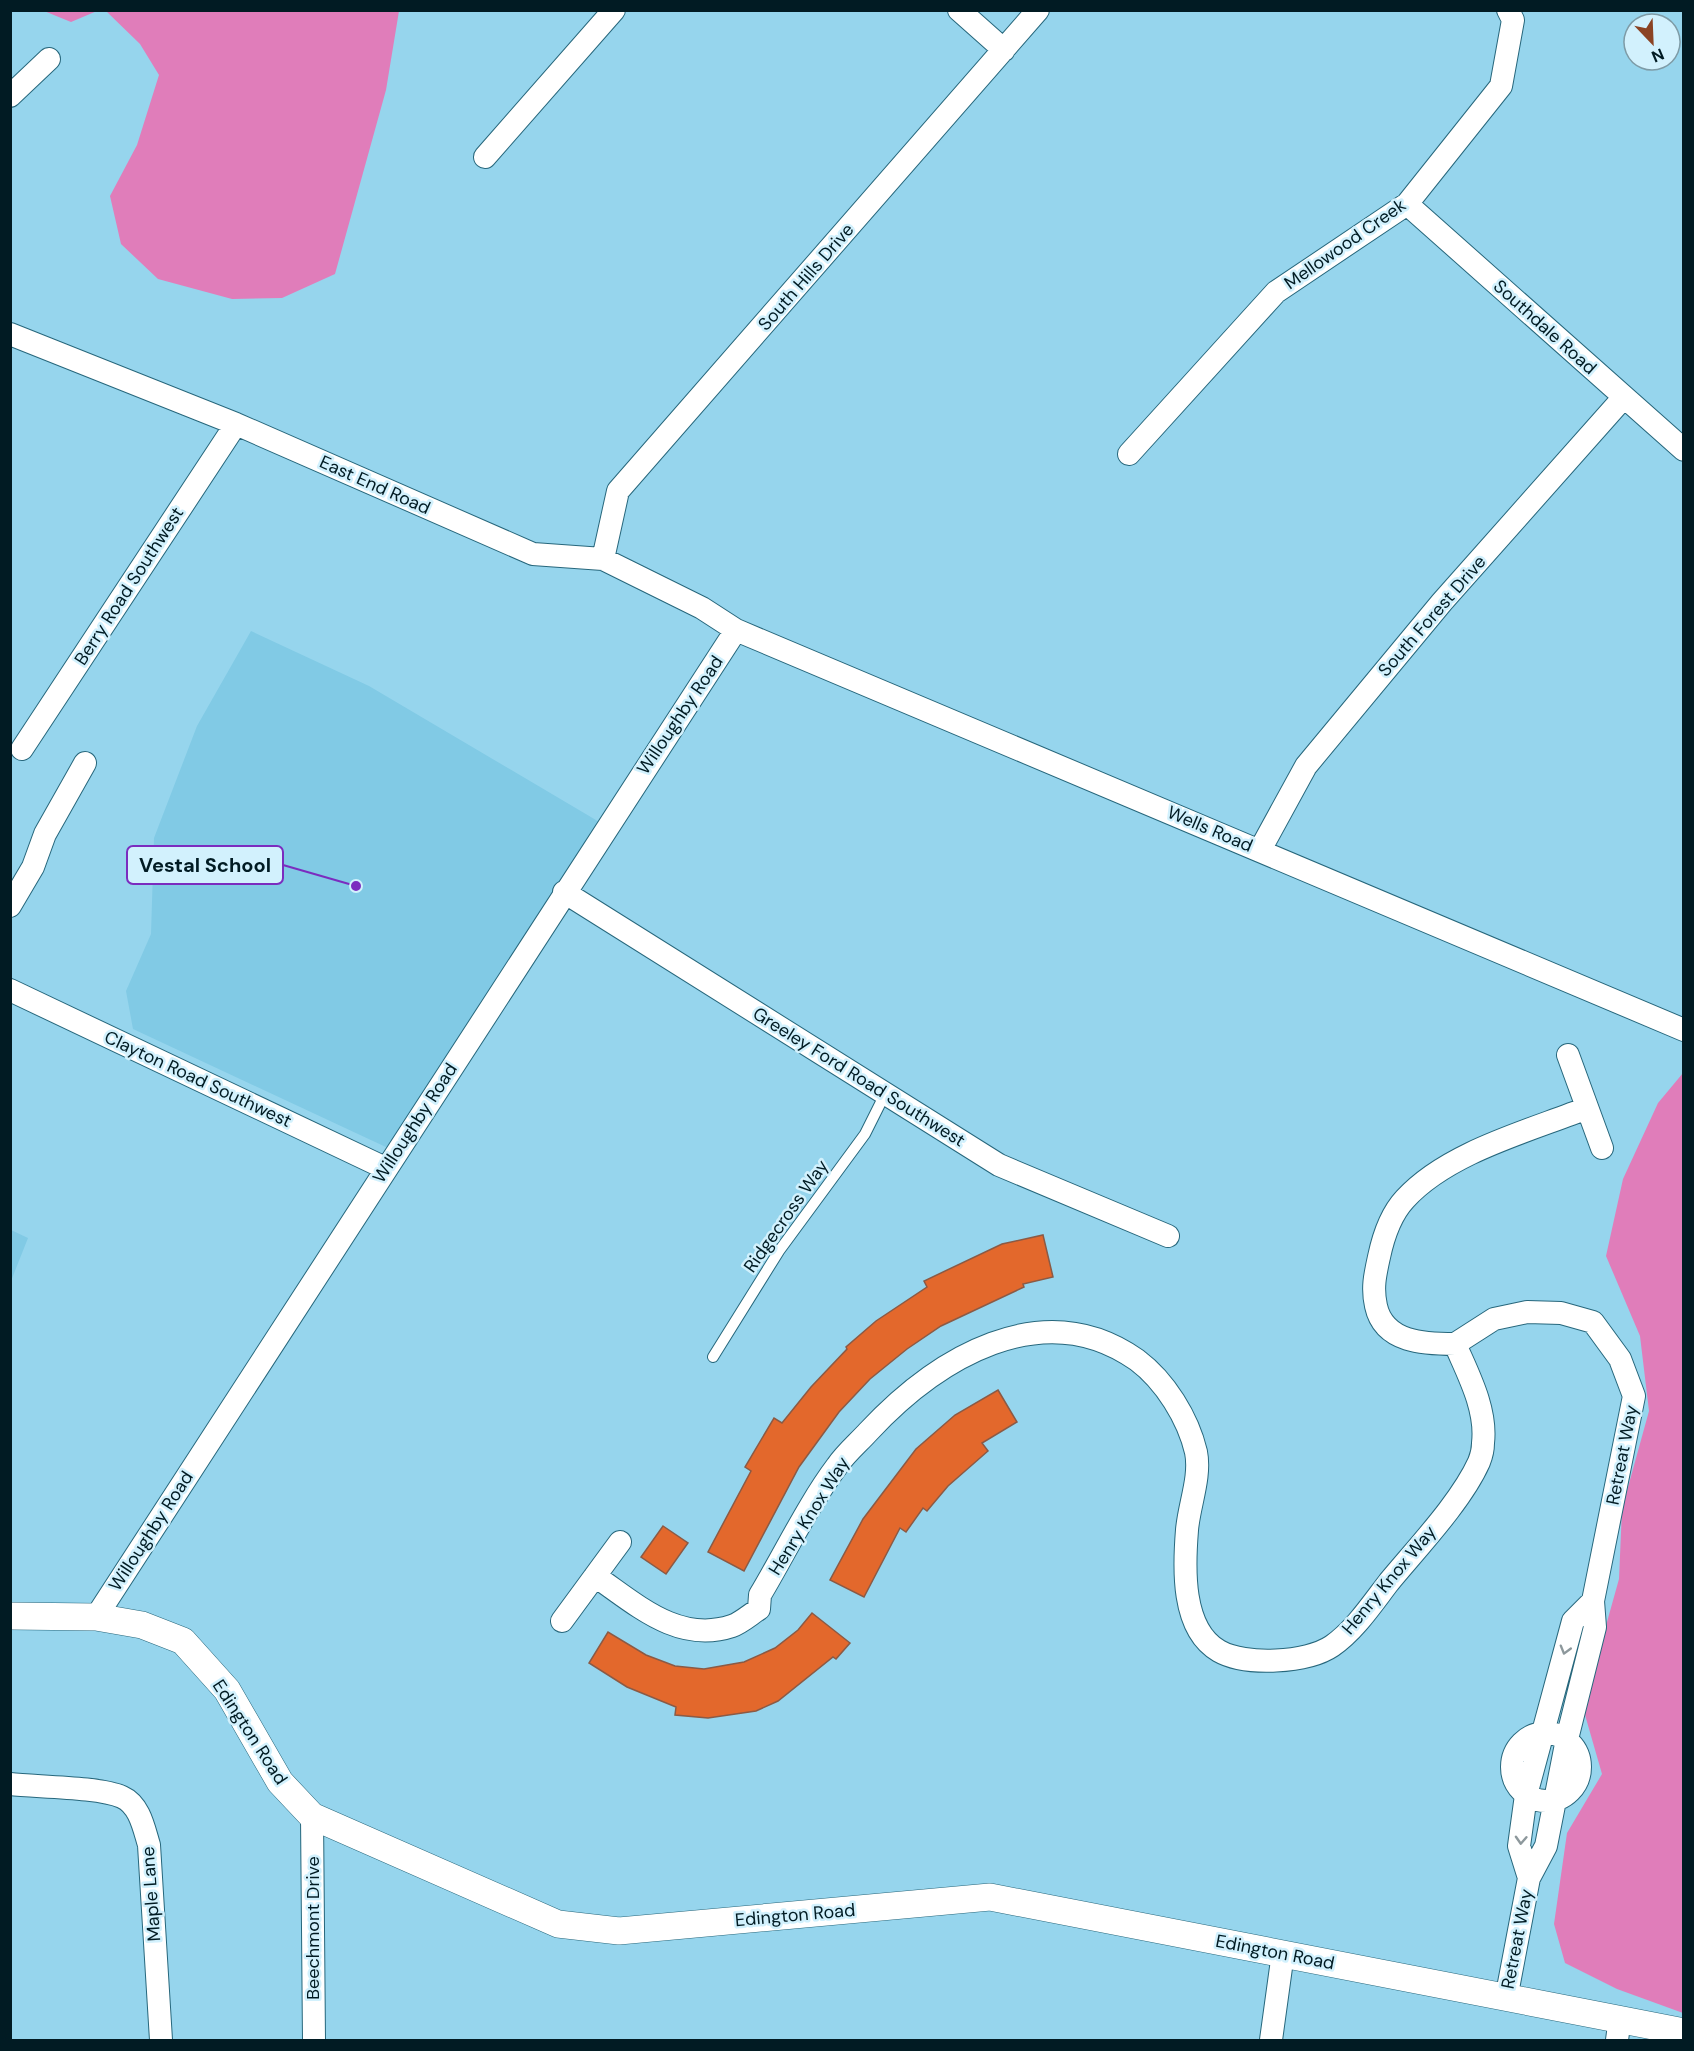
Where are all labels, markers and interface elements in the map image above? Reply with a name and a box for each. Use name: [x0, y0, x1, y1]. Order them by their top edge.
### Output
north arrow: [1622, 12, 1682, 72]
text: N: [1648, 43, 1667, 67]
street label: Mellowood Creek: [1279, 193, 1411, 295]
street label: South Hills Drive: [753, 218, 859, 336]
street label: Southdale Road: [1488, 274, 1602, 380]
street label: East End Road: [316, 450, 434, 520]
street label: Berry Road Southwest: [69, 502, 189, 670]
street label: South Forest Drive: [1373, 550, 1491, 682]
street label: Willoughby Road: [631, 651, 729, 779]
street label: Wells Road: [1164, 800, 1256, 858]
callout: Vestal School: [127, 846, 283, 884]
text: Vestal School: [139, 852, 271, 878]
street label: Greeley Ford Road Southwest: [748, 1002, 970, 1152]
street label: Clayton Road Southwest: [101, 1025, 295, 1133]
street label: Willoughby Road: [367, 1058, 463, 1188]
street label: Ridgecross Way: [738, 1155, 834, 1277]
street label: Retreat Way: [1601, 1403, 1643, 1507]
street label: Henry Knox Way: [763, 1452, 855, 1580]
street label: Willoughby Road: [103, 1466, 199, 1596]
street label: Henry Knox Way: [1336, 1521, 1442, 1639]
one-way arrow: [1560, 1645, 1572, 1655]
street label: Edington Road: [207, 1675, 293, 1789]
one-way arrow: [1515, 1836, 1527, 1845]
street label: Maple Lane: [136, 1846, 166, 1942]
street label: Beechmont Drive: [301, 1856, 325, 2000]
street label: Retreat Way: [1496, 1887, 1538, 1991]
street label: Edington Road: [734, 1898, 856, 1932]
street label: Edington Road: [1213, 1929, 1337, 1975]

